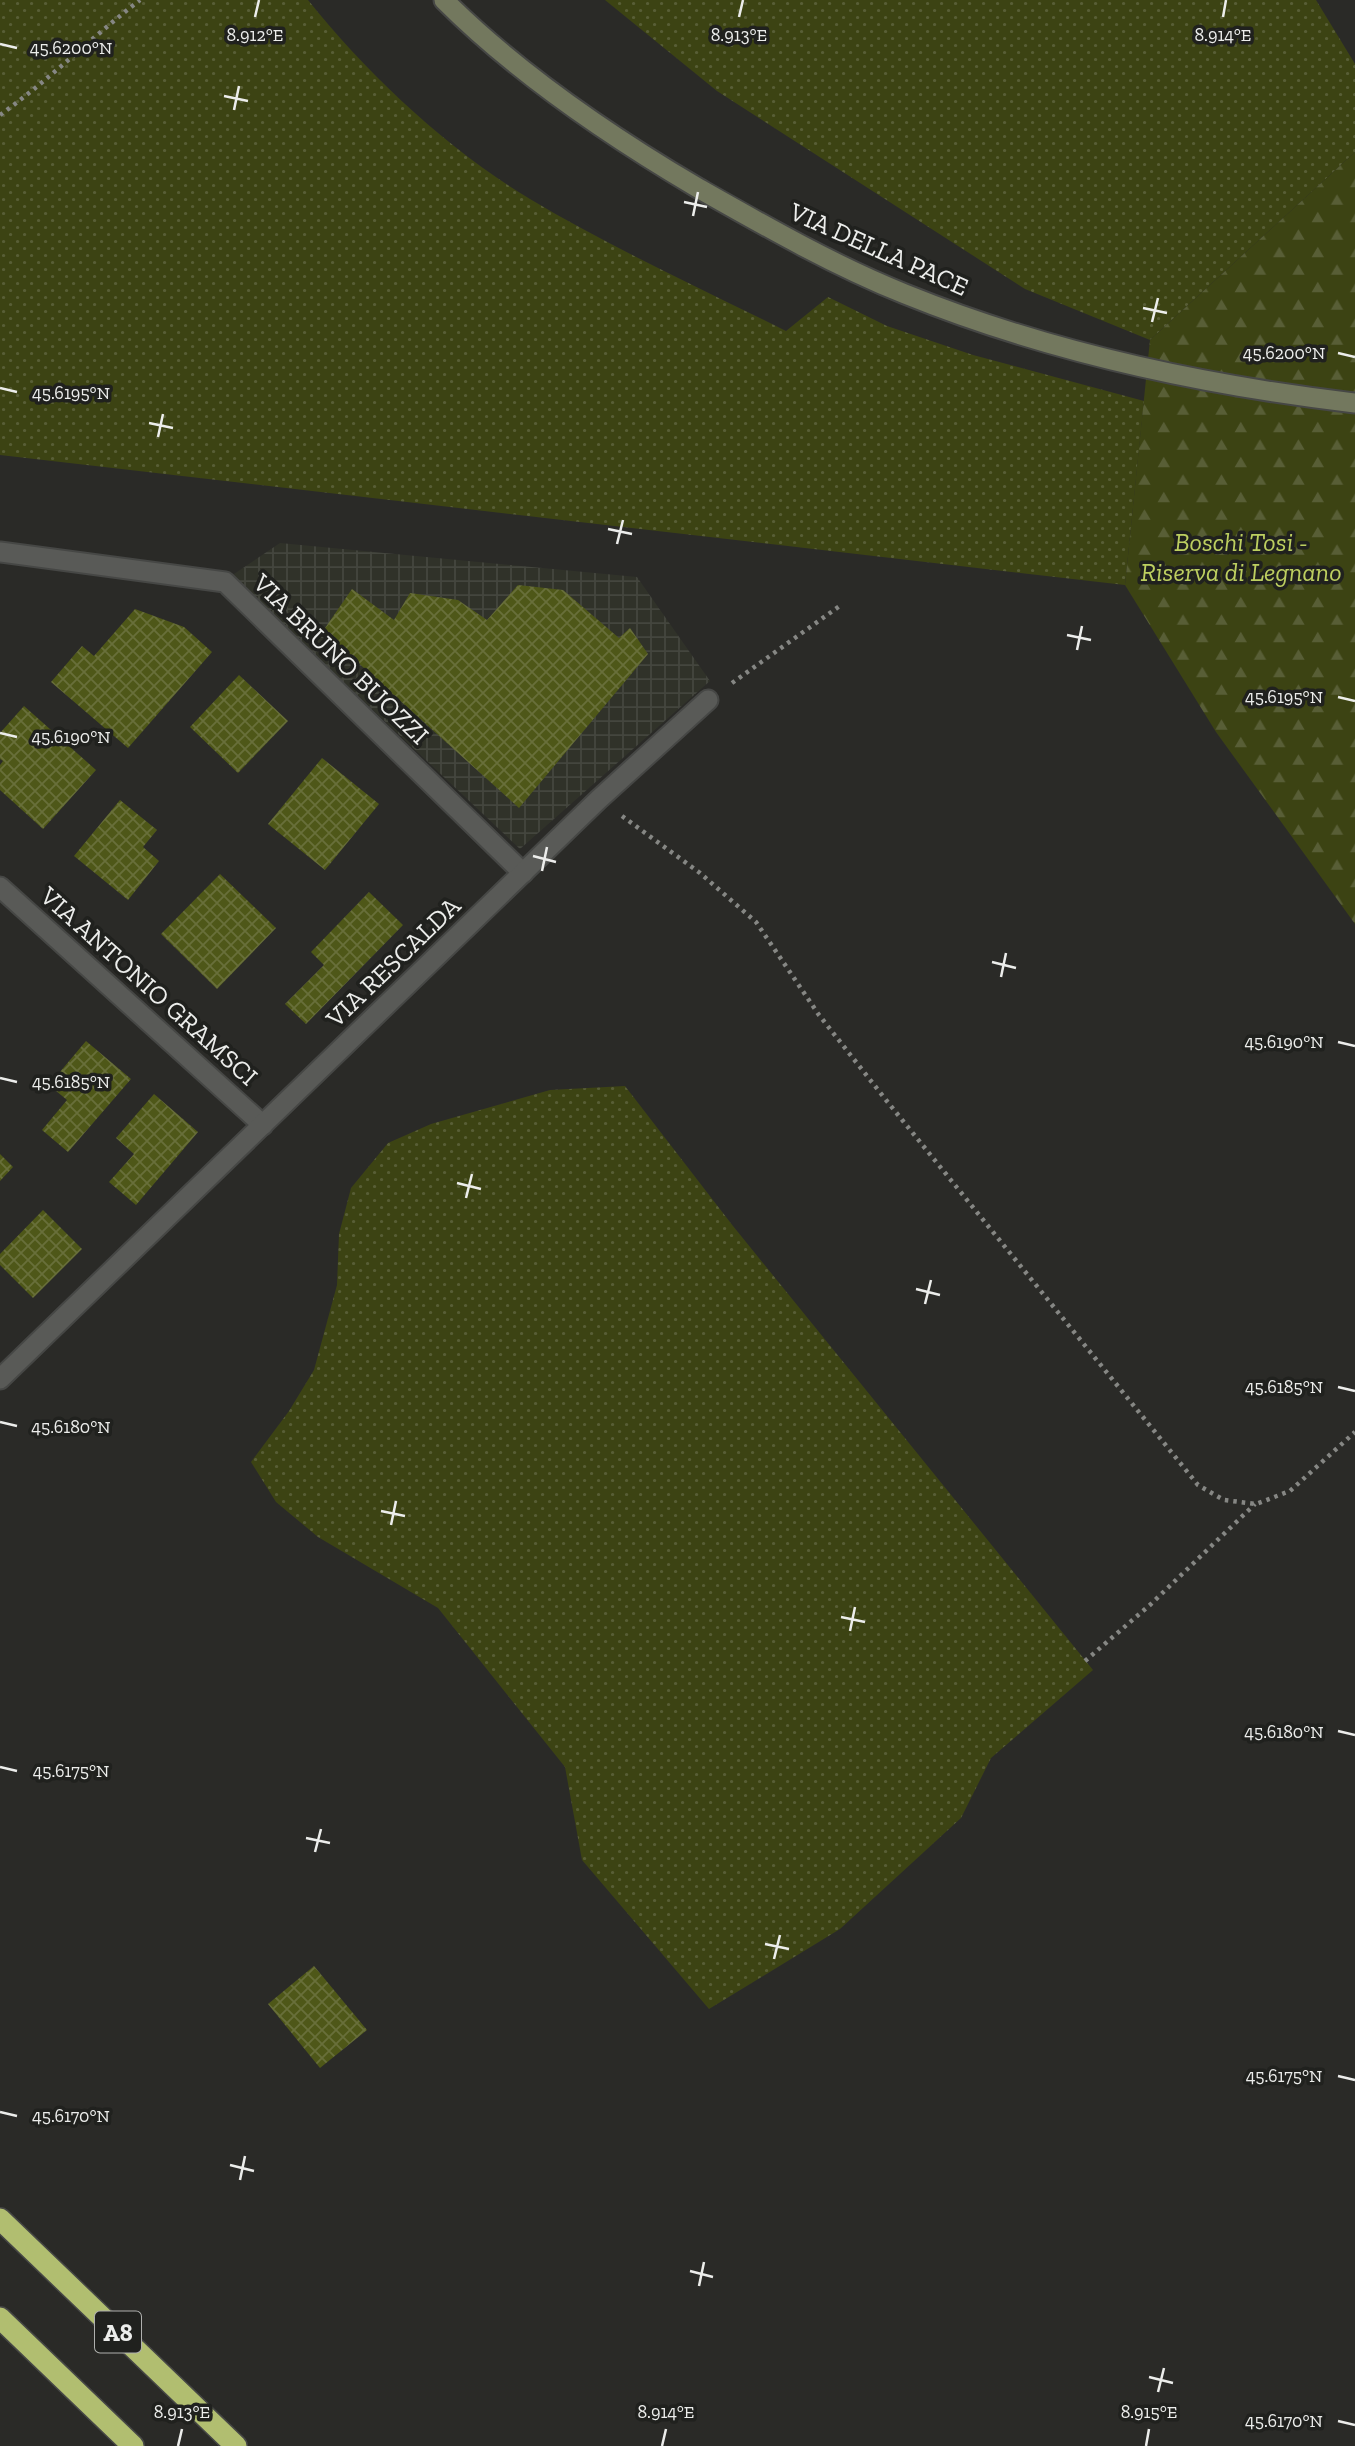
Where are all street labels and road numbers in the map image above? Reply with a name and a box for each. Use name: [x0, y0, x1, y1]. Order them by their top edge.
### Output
street label: VIA DELLA PACE: [784, 195, 973, 303]
street label: VIA BRUNO BUOZZI: [246, 566, 436, 751]
street label: VIA ANTONIO GRAMSCI: [33, 879, 264, 1092]
street label: VIA RESCALDA: [318, 889, 468, 1035]
road number: A8: [95, 2312, 141, 2353]

